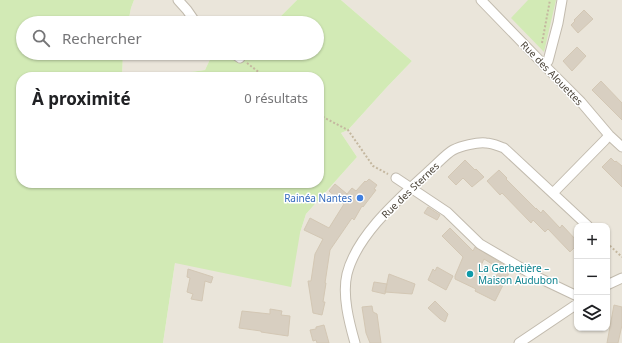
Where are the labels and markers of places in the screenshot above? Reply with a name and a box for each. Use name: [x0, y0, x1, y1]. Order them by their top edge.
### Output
place label: Rainéa Nantes: [284, 191, 352, 205]
marker: Rainéa Nantes: [355, 193, 365, 203]
place label: La Gerbetière – Maison Audubon: [478, 261, 558, 287]
marker: La Gerbetière – Maison Audubon: [465, 269, 475, 279]

